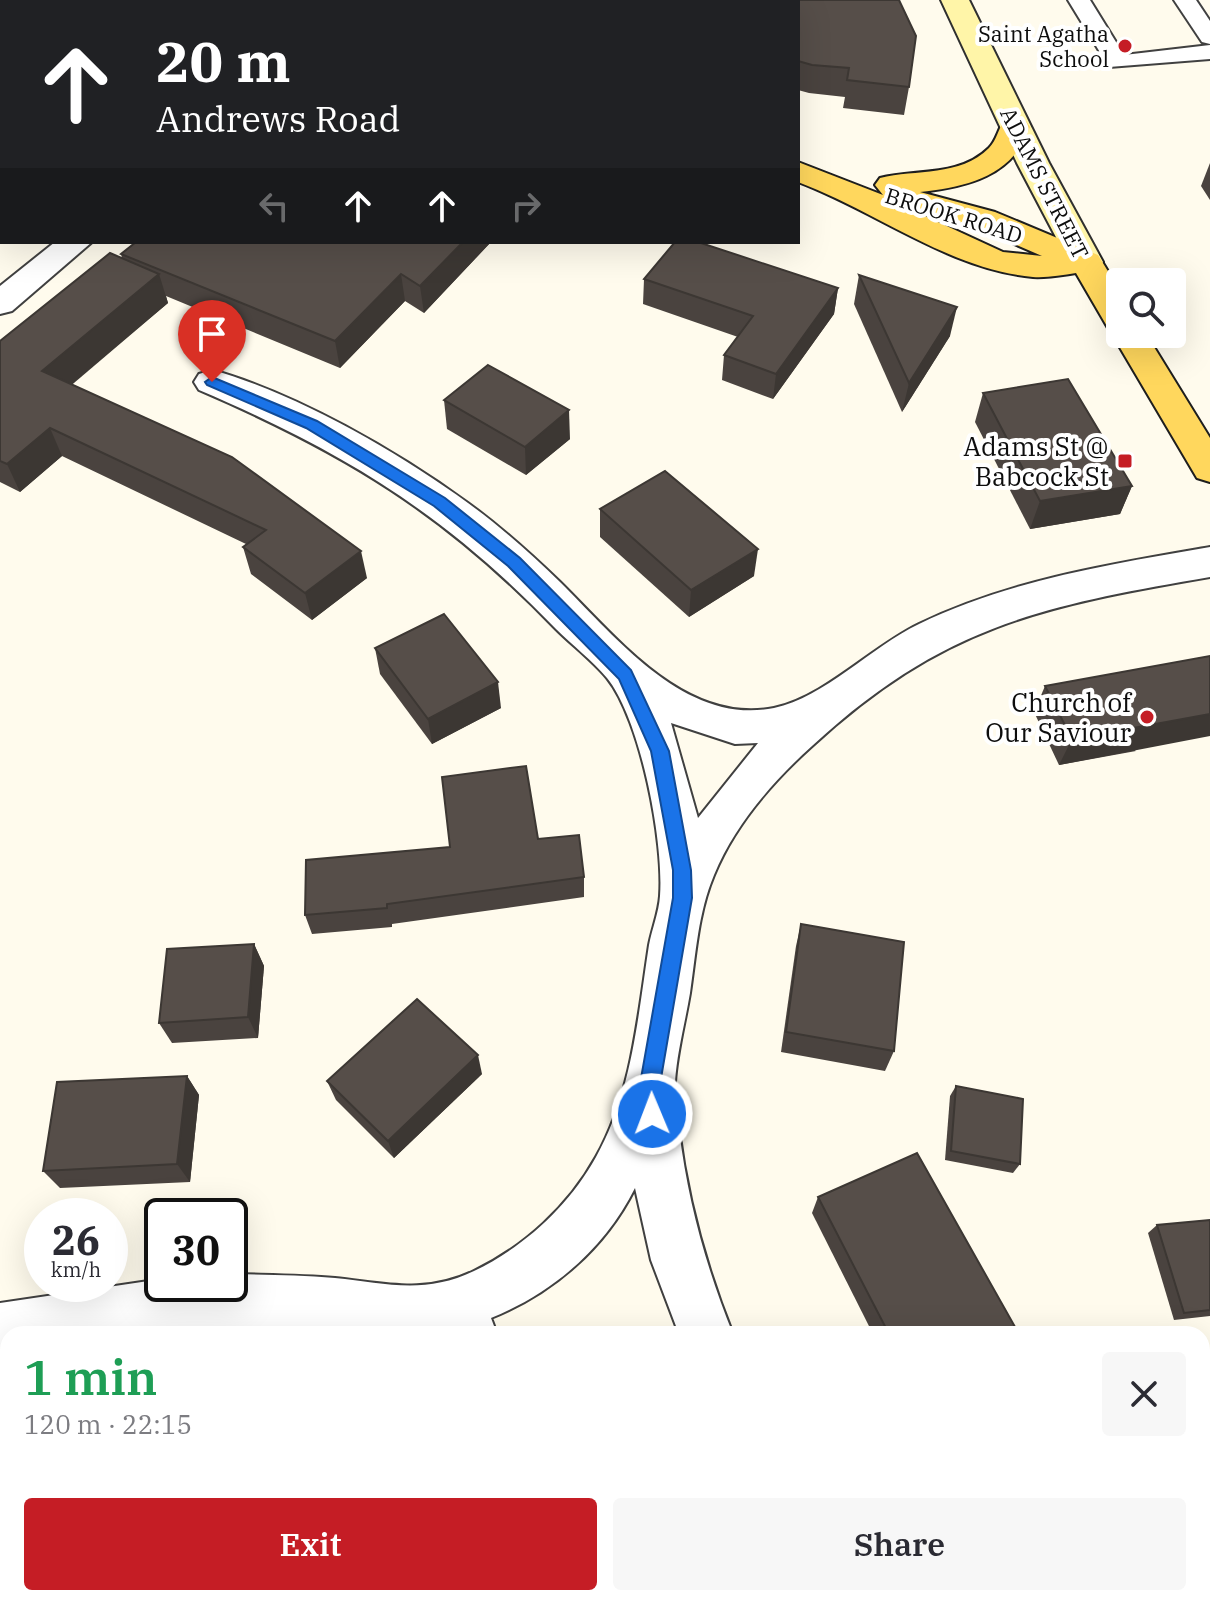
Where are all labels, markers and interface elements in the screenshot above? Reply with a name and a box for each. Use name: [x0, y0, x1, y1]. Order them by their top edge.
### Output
place label: Saint Agatha School: [978, 19, 1109, 73]
text: 20 m: [156, 25, 291, 97]
icon: ahead: [24, 32, 128, 136]
marker: Saint Agatha School: [1116, 37, 1134, 55]
text: Andrews Road: [156, 95, 401, 142]
street label: ADAMS STREET: [994, 102, 1096, 264]
street label: BROOK ROAD: [882, 180, 1026, 250]
icon: left: [252, 184, 296, 228]
icon: ahead: [336, 184, 380, 228]
icon: ahead: [420, 184, 464, 228]
icon: right: [504, 184, 548, 228]
map controls: [1106, 268, 1186, 348]
button: search: [1106, 268, 1186, 348]
pin: [178, 300, 246, 382]
icon: arrive: [190, 312, 234, 356]
place label: Adams St @ Babcock St: [963, 429, 1109, 493]
marker: Adams St @ Babcock St: [1116, 452, 1134, 470]
place label: Church of Our Saviour: [985, 685, 1133, 749]
marker: Church of Our Saviour: [1138, 708, 1156, 726]
position arrow: [610, 1072, 694, 1156]
speed limit sign: 30: [144, 1198, 248, 1302]
text: 26: [52, 1214, 100, 1266]
text: km/h: [51, 1256, 101, 1283]
text: 1 min: [24, 1346, 157, 1408]
button: close: [1102, 1352, 1186, 1436]
text: 120 m · 22:15: [24, 1407, 192, 1441]
button: Exit: [24, 1498, 597, 1590]
button: Share: [613, 1498, 1186, 1590]

